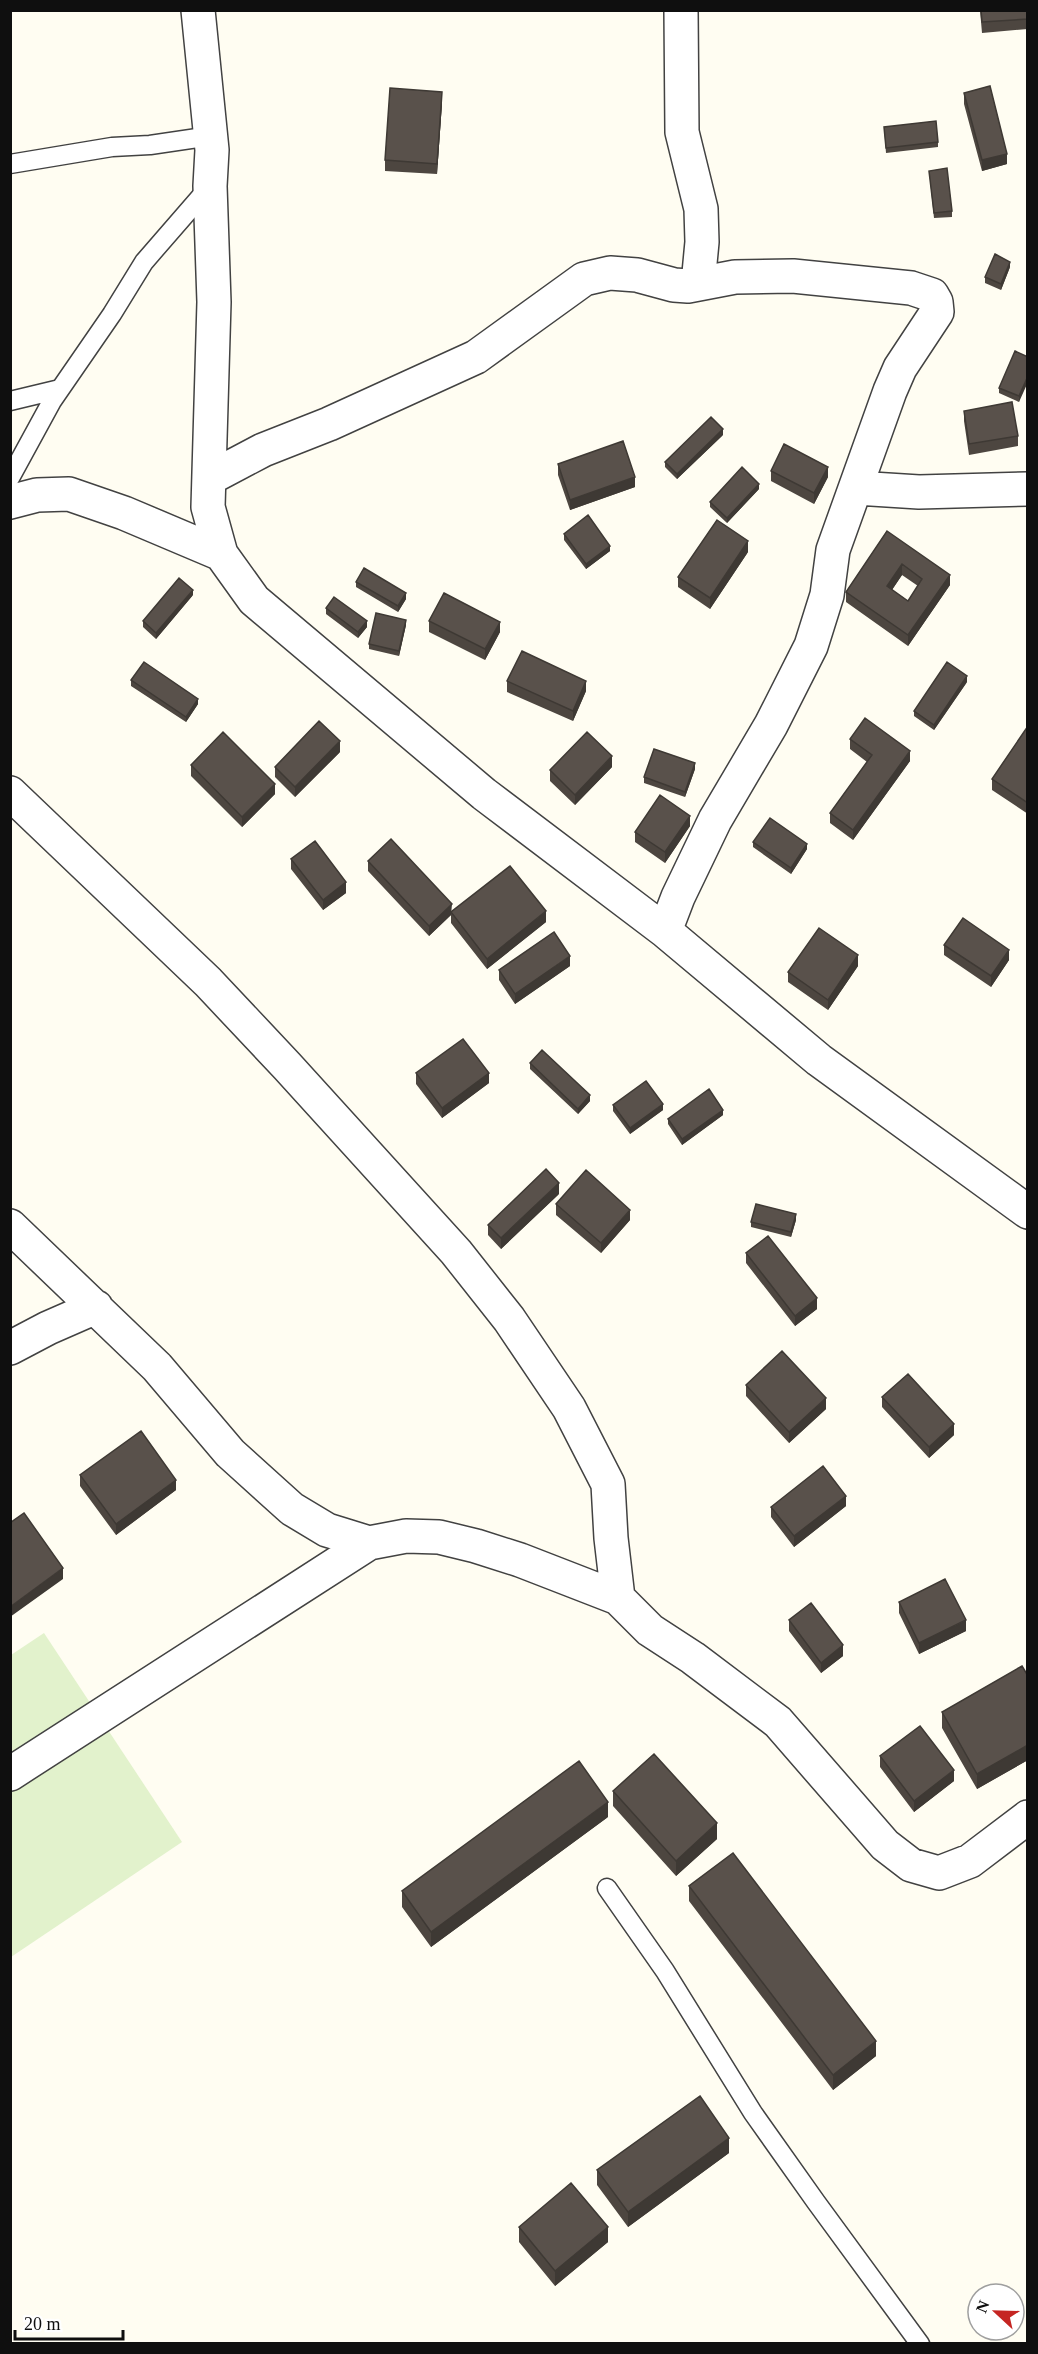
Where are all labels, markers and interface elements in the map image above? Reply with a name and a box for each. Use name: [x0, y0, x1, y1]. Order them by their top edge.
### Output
north arrow: [966, 2282, 1026, 2342]
text: N: [973, 2298, 993, 2315]
scale bar: [15, 2303, 123, 2341]
text: 20 m: [24, 2314, 61, 2334]

